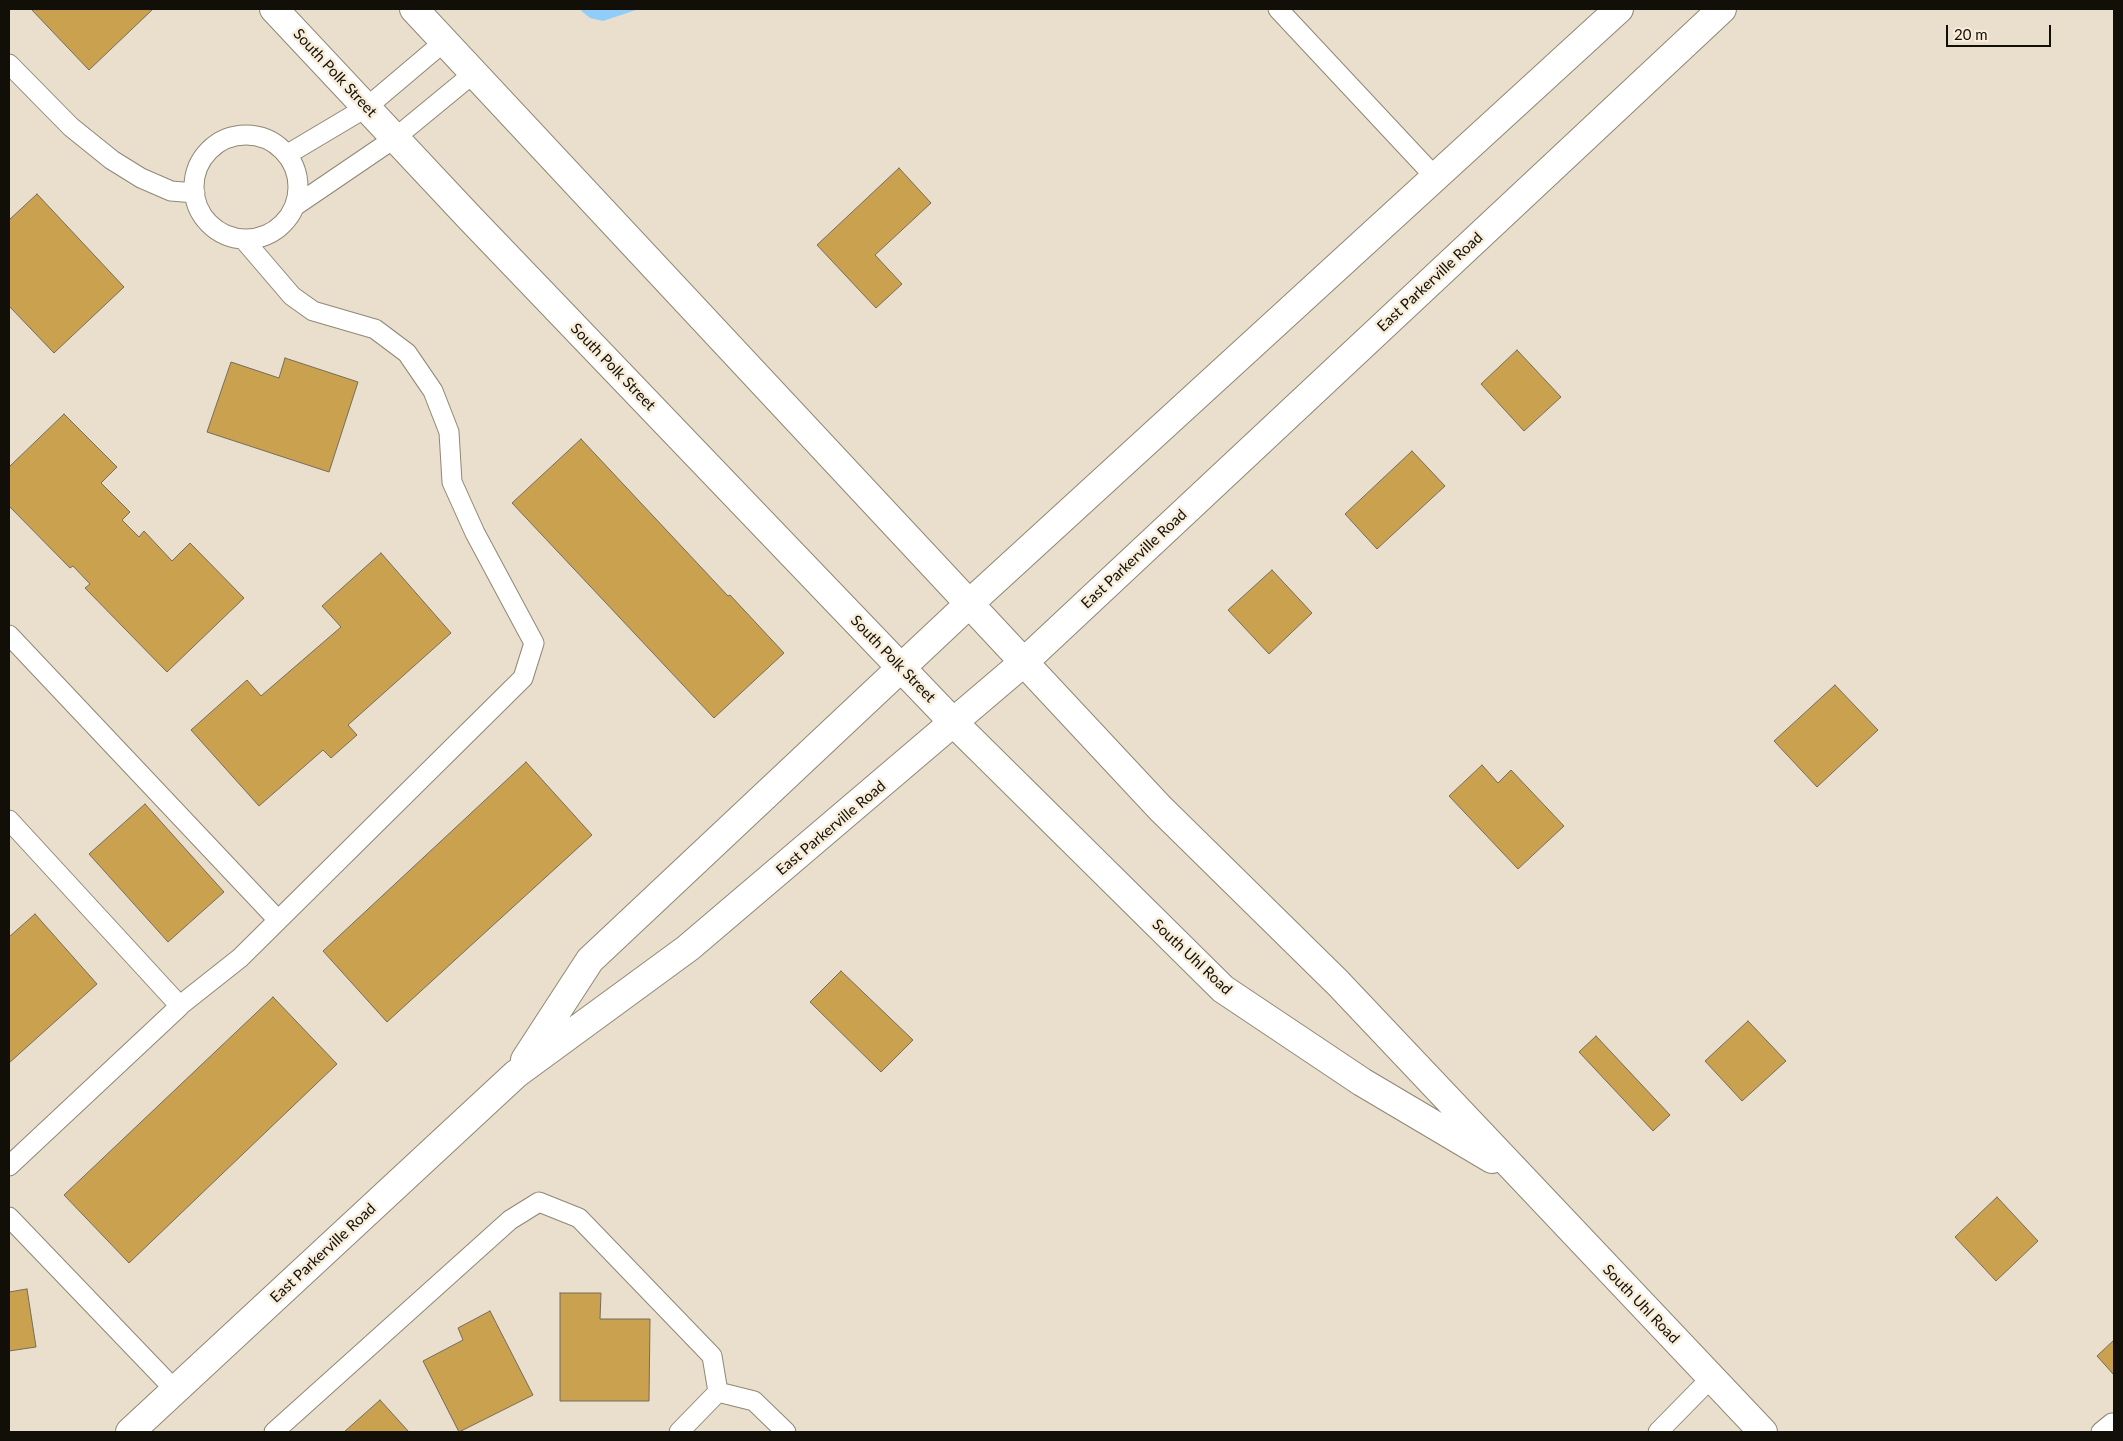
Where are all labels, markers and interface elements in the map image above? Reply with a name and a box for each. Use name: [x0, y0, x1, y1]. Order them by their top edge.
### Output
scale bar: [1948, 15, 2053, 47]
street label: South Polk Street: [289, 25, 381, 121]
text: 20 m: [1954, 25, 1988, 43]
street label: East Parkerville Road: [1374, 229, 1486, 335]
street label: South Polk Street: [567, 320, 659, 414]
street label: East Parkerville Road: [1078, 506, 1190, 612]
street label: South Polk Street: [847, 612, 939, 706]
street label: East Parkerville Road: [773, 777, 889, 879]
street label: South Uhl Road: [1148, 915, 1236, 999]
street label: East Parkerville Road: [267, 1200, 379, 1306]
street label: South Uhl Road: [1599, 1261, 1683, 1347]

